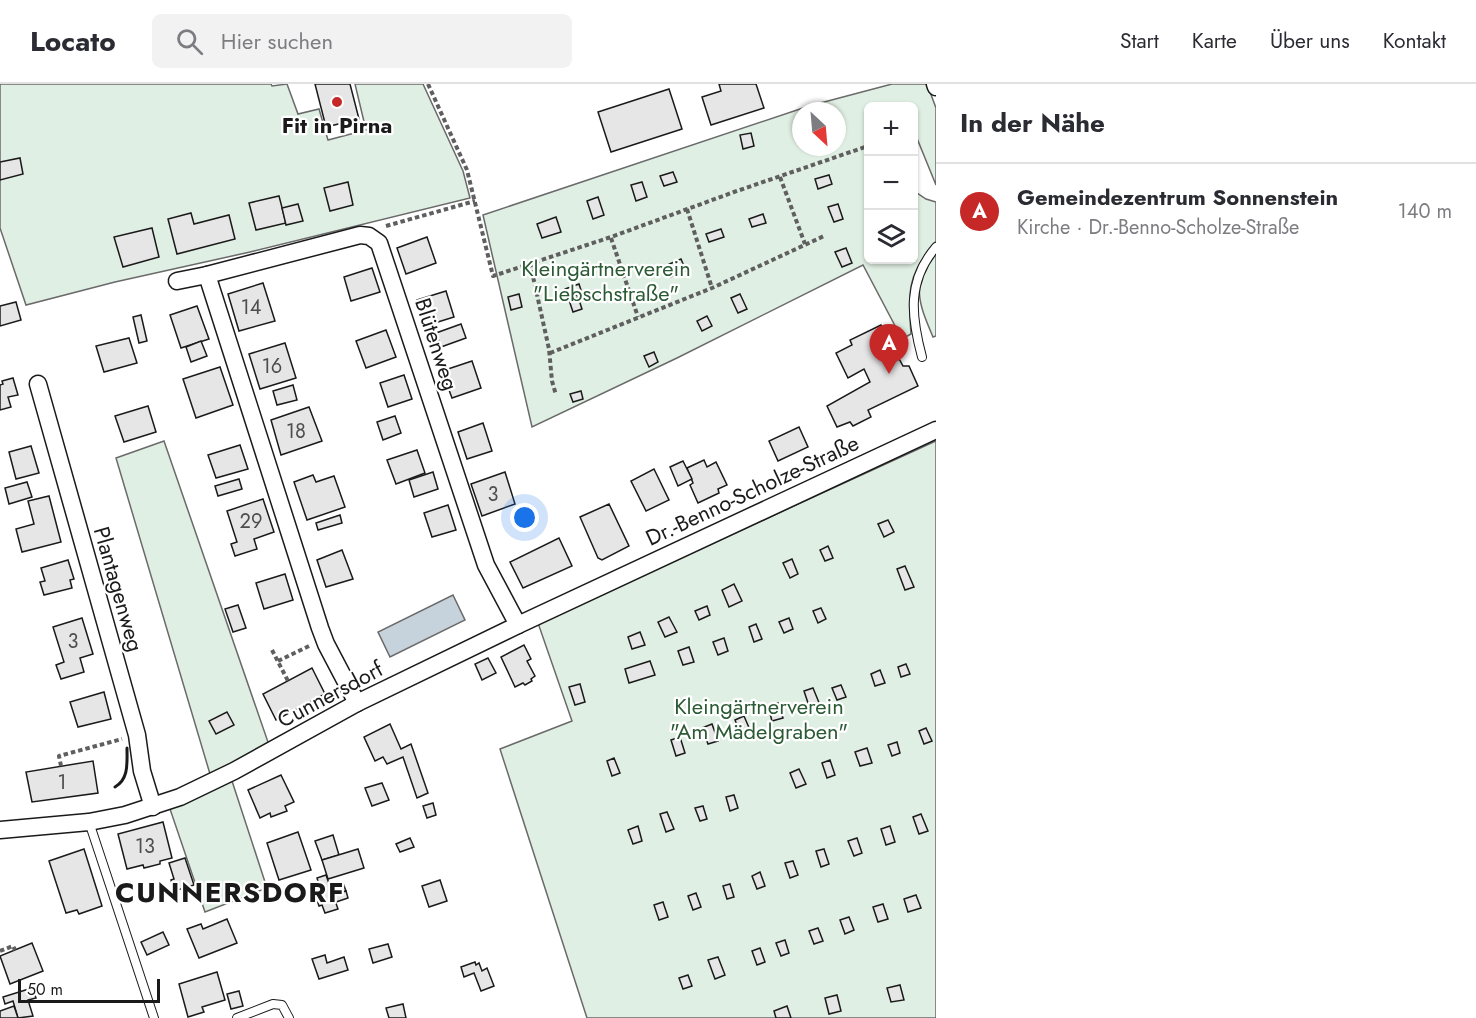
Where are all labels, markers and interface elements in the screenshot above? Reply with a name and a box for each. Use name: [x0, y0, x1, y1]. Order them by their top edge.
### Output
search box: [152, 14, 572, 68]
text: Locato: [30, 21, 116, 62]
icon: search: [173, 25, 206, 58]
text: Hier suchen: [221, 25, 333, 57]
text: Start: [1120, 26, 1159, 56]
text: Karte: [1192, 26, 1237, 56]
text: Über uns: [1270, 26, 1350, 56]
text: Kontakt: [1383, 26, 1446, 56]
marker: Fit in Pirna: [330, 95, 344, 109]
north arrow: [792, 102, 846, 156]
map controls: [864, 102, 918, 264]
button: +: [864, 102, 918, 156]
text: In der Nähe: [960, 104, 1105, 142]
place label: Fit in Pirna: [282, 109, 392, 141]
button: −: [864, 156, 918, 210]
text: Gemeindezentrum Sonnenstein: [1017, 181, 1338, 213]
text: A: [972, 197, 987, 226]
text: 140 m: [1398, 197, 1452, 226]
button: layers: [864, 210, 918, 264]
text: Kirche · Dr.-Benno-Scholze-Straße: [1017, 213, 1299, 242]
park label: Kleingärtnerverein "Liebschstraße": [521, 252, 691, 309]
house number: 14: [241, 293, 262, 322]
street label: Blütenweg: [407, 294, 467, 394]
pin: A: [870, 324, 908, 374]
house number: 16: [262, 352, 282, 381]
house number: 18: [286, 417, 306, 446]
street label: Dr.-Benno-Scholze-Straße: [640, 426, 864, 554]
house number: 3: [488, 480, 499, 509]
your location: [510, 503, 539, 532]
house number: 29: [240, 507, 262, 536]
street label: Plantagenweg: [86, 523, 152, 655]
house number: 3: [68, 627, 79, 656]
street label: Cunnersdorf: [271, 652, 389, 735]
park label: Kleingärtnerverein "Am Mädelgraben": [670, 690, 848, 747]
house number: 1: [58, 768, 67, 797]
house number: 13: [135, 832, 155, 861]
district label: CUNNERSDORF: [115, 872, 345, 913]
scale bar: [18, 976, 160, 1004]
text: 50 m: [27, 978, 63, 1001]

